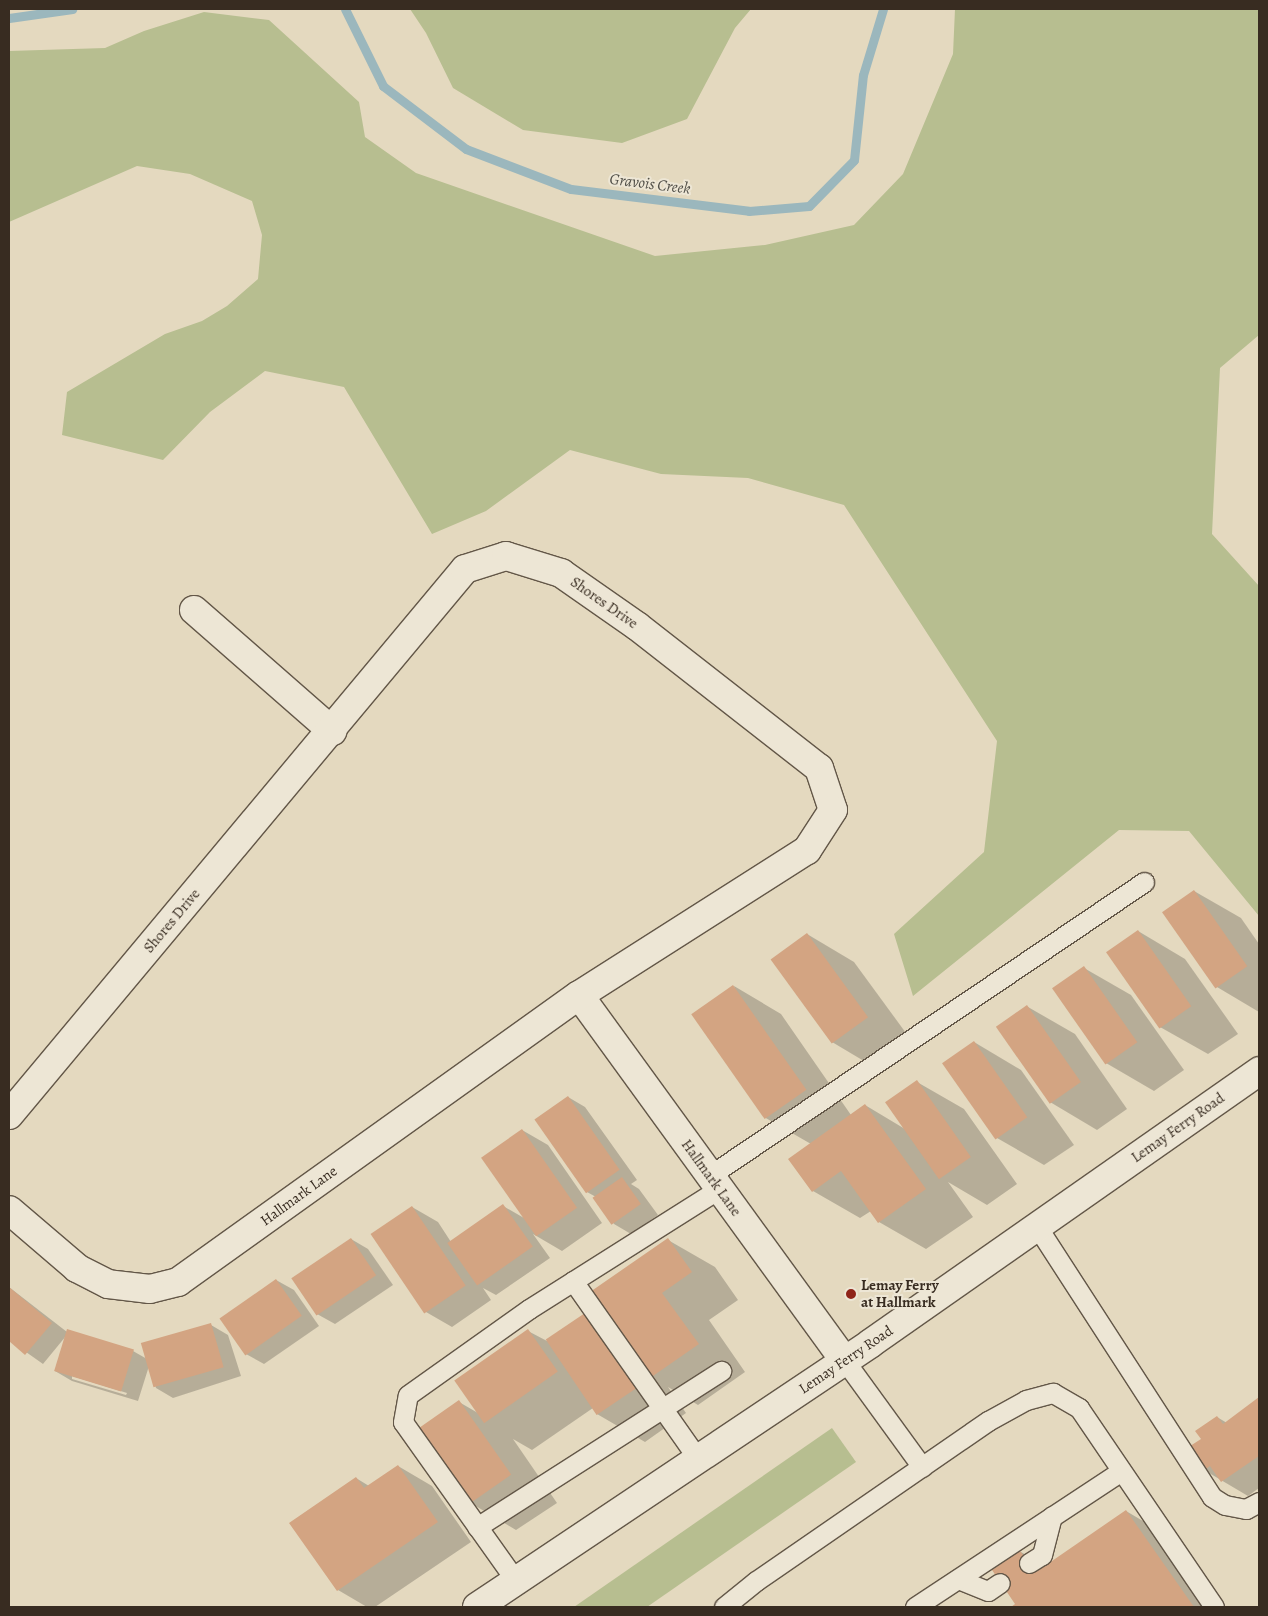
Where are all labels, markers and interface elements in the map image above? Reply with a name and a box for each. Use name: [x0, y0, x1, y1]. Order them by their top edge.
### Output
water label: Gravois Creek: [608, 170, 692, 198]
street label: Shores Drive: [567, 573, 641, 633]
street label: Shores Drive: [140, 885, 204, 957]
street label: Lemay Ferry Road: [1128, 1089, 1228, 1167]
street label: Hallmark Lane: [677, 1136, 745, 1220]
street label: Hallmark Lane: [257, 1162, 341, 1230]
place label: Lemay Ferry at Hallmark: [861, 1276, 939, 1311]
marker: Lemay Ferry at Hallmark: [845, 1288, 857, 1300]
street label: Lemay Ferry Road: [796, 1322, 896, 1398]

